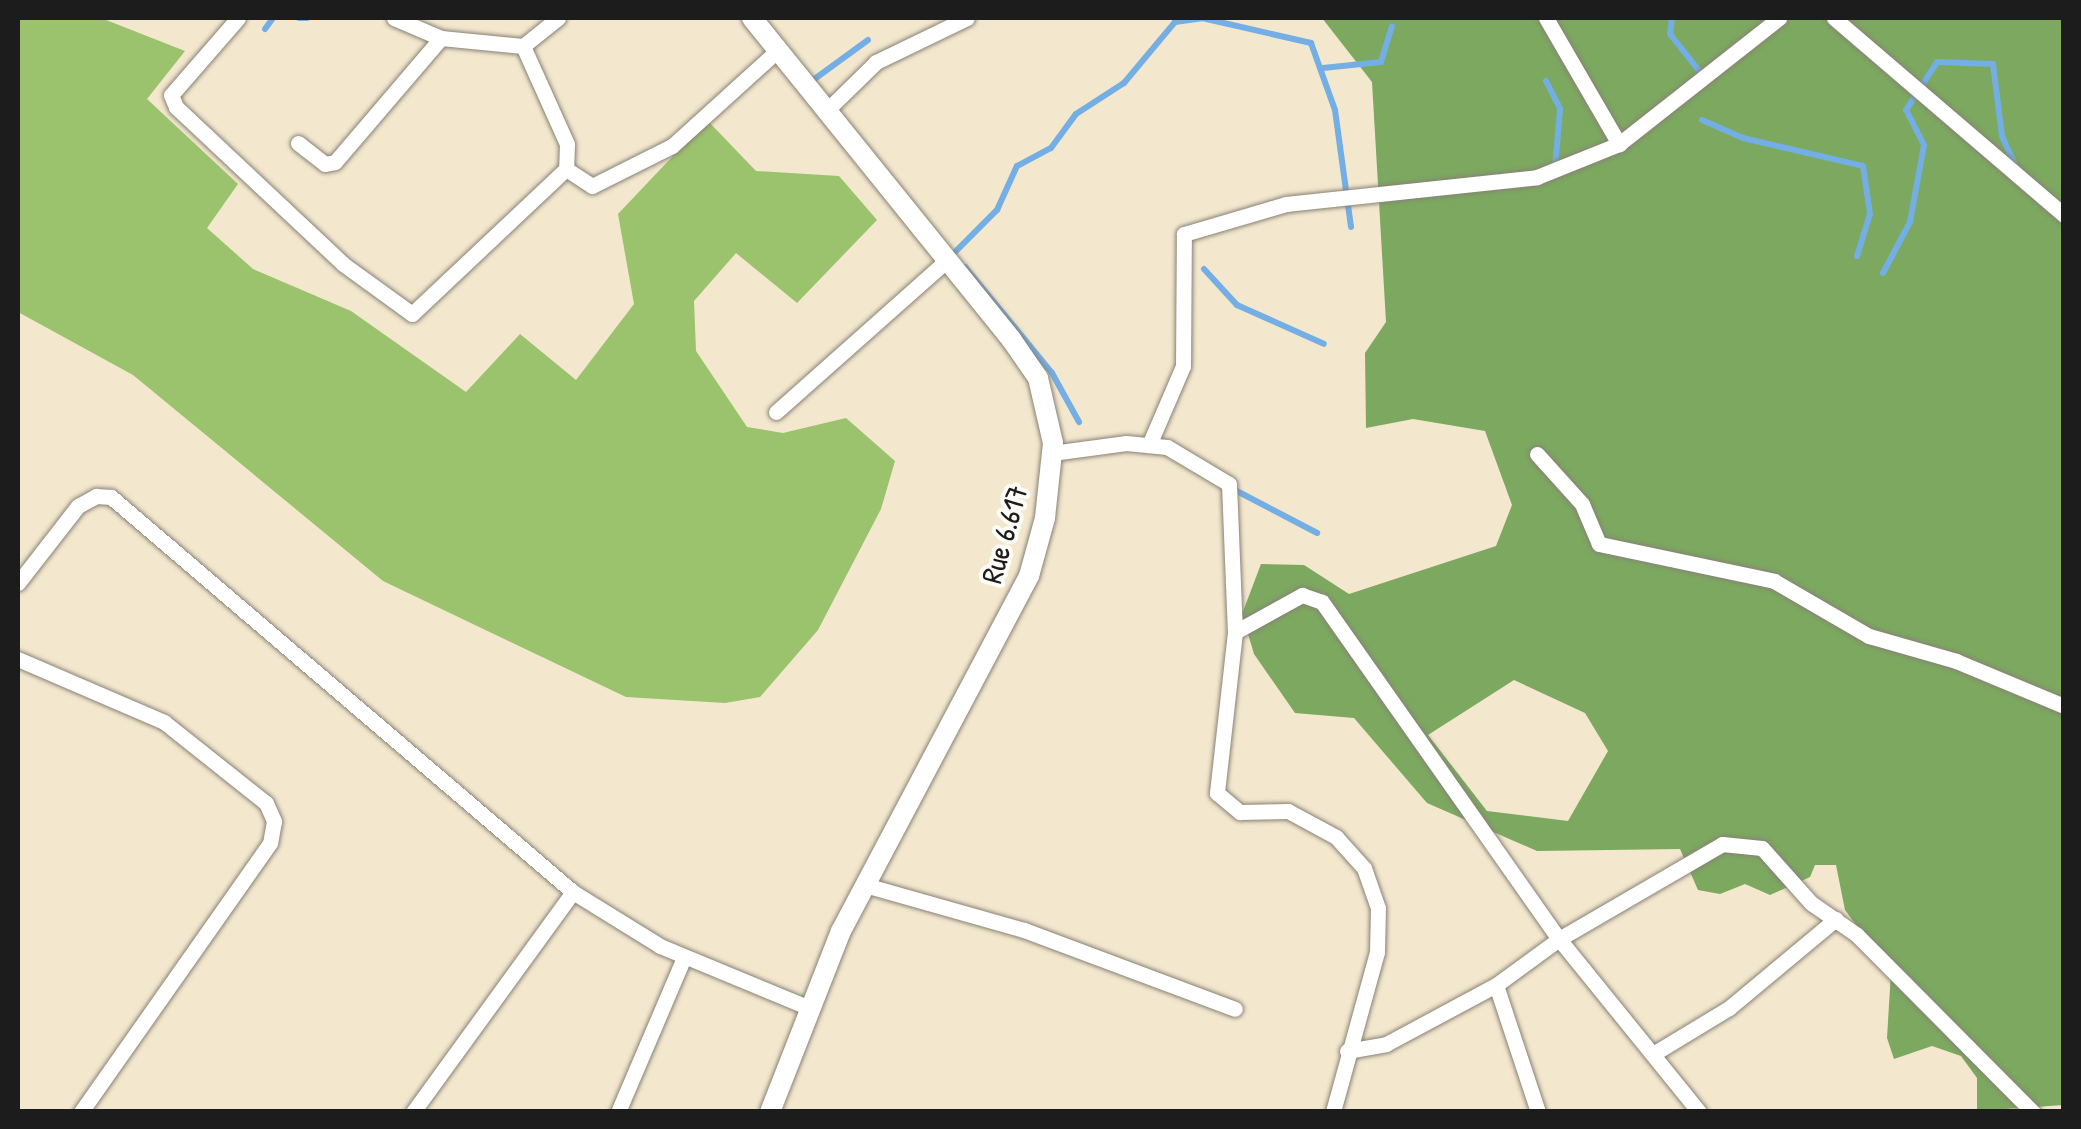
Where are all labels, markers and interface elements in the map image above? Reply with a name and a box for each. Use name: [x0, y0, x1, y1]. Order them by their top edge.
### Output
street label: Rue 6.617: [973, 481, 1035, 587]

